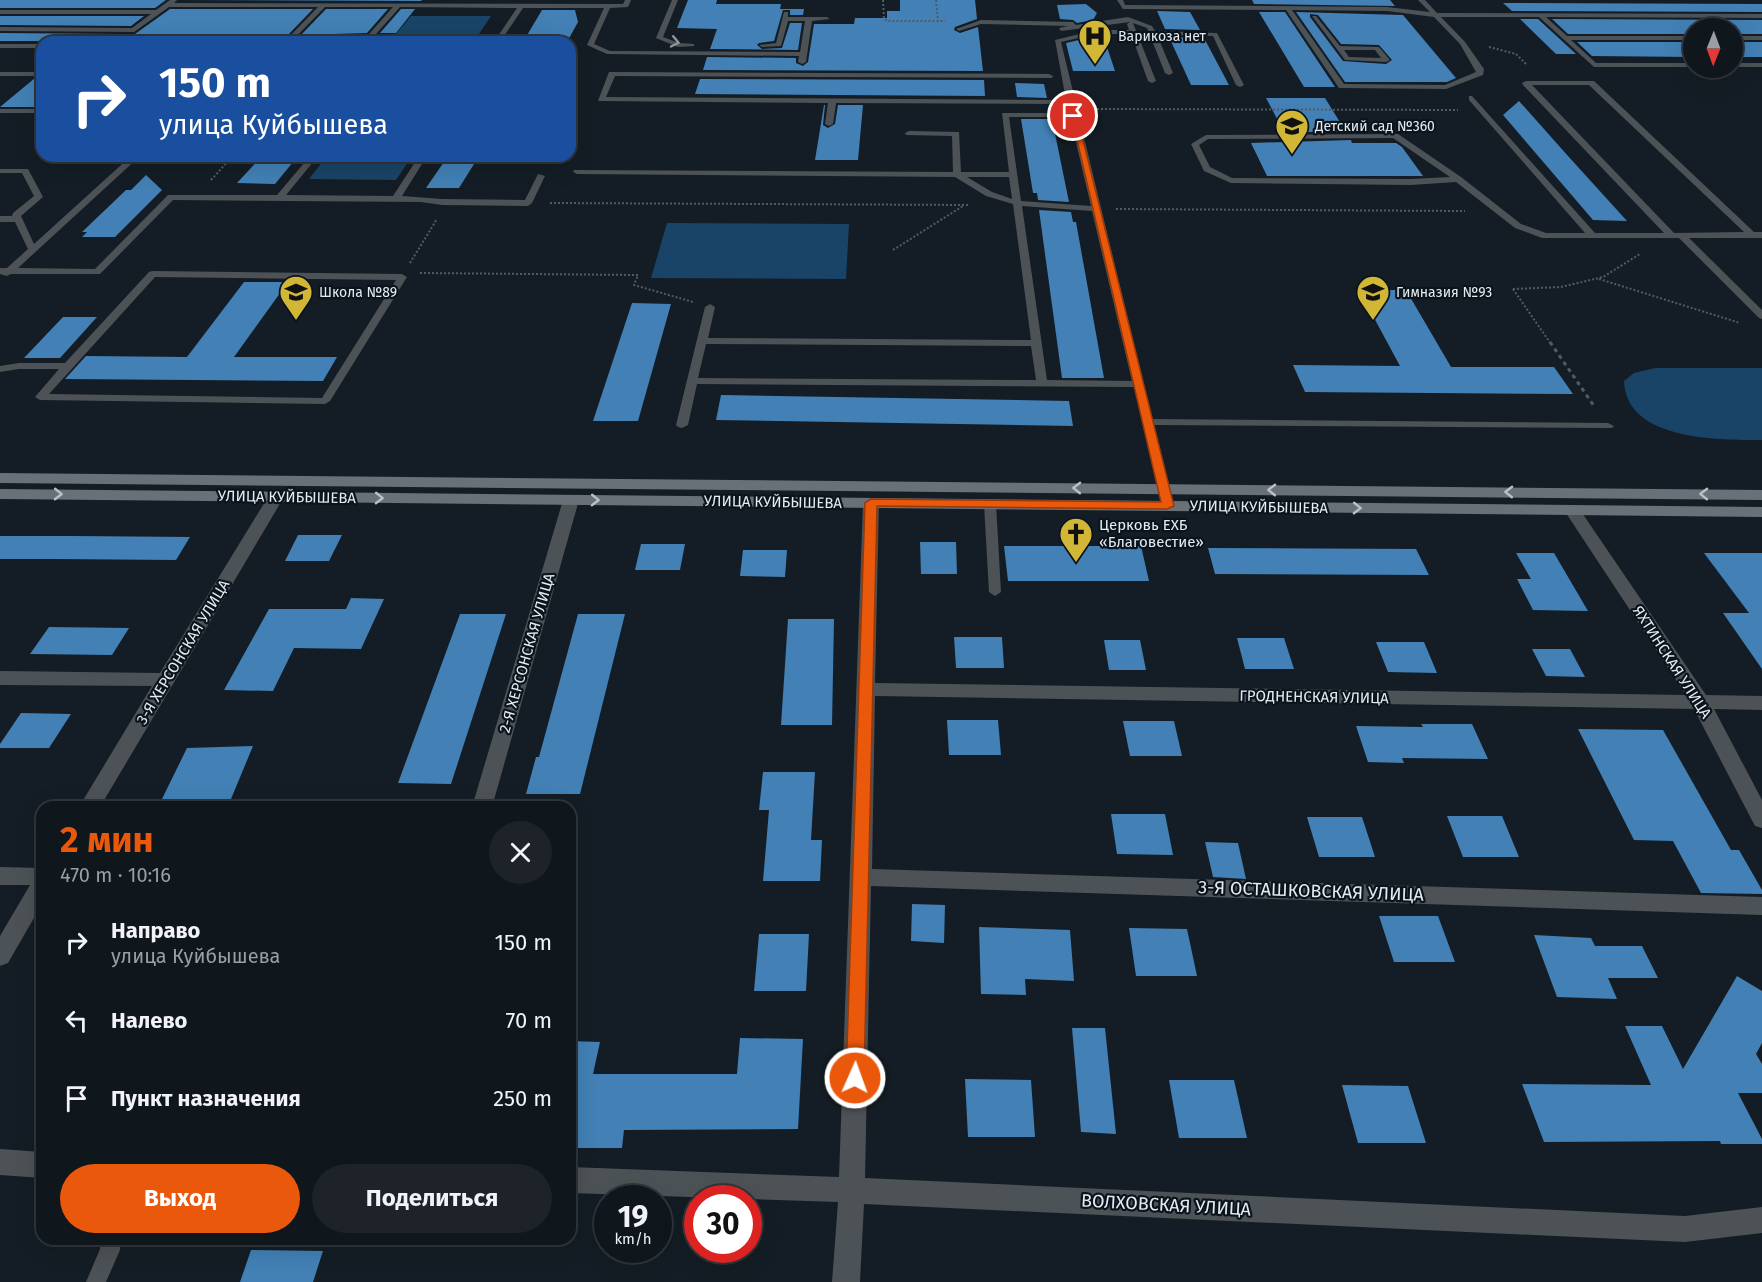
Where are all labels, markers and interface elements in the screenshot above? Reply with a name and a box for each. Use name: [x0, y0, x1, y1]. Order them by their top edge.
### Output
hospital icon: Варикоза нет: [1077, 18, 1113, 65]
north arrow: [1683, 18, 1743, 78]
map controls: [1683, 18, 1743, 78]
place label: Варикоза нет: [1118, 28, 1207, 45]
one-way arrow: [670, 35, 680, 48]
text: 150 m: [159, 58, 271, 108]
icon: right: [60, 60, 138, 138]
pin: [1047, 90, 1098, 141]
icon: arrive: [1056, 99, 1089, 132]
school or university icon: Детский сад №360: [1274, 108, 1310, 155]
text: улица Куйбышева: [159, 109, 388, 141]
place label: Детский сад №360: [1314, 118, 1435, 135]
school or university icon: Школа №89: [278, 274, 314, 321]
school or university icon: Гимназия №93: [1355, 274, 1391, 321]
place label: Школа №89: [319, 284, 397, 301]
place label: Гимназия №93: [1396, 284, 1492, 301]
one-way arrow: [1072, 482, 1081, 494]
one-way arrow: [1267, 484, 1276, 496]
one-way arrow: [1504, 486, 1513, 498]
street label: УЛИЦА КУЙБЫШЕВА: [218, 487, 357, 507]
one-way arrow: [54, 488, 63, 500]
one-way arrow: [1699, 488, 1708, 500]
one-way arrow: [375, 492, 384, 504]
street label: УЛИЦА КУЙБЫШЕВА: [704, 492, 843, 512]
one-way arrow: [591, 494, 600, 506]
street label: УЛИЦА КУЙБЫШЕВА: [1190, 497, 1329, 517]
one-way arrow: [1353, 502, 1362, 514]
church icon: Церковь ЕХБ «Благовестие»: [1058, 516, 1094, 563]
place label: Церковь ЕХБ «Благовестие»: [1099, 516, 1204, 551]
street label: 2-Я ХЕРСОНСКАЯ УЛИЦА: [496, 571, 559, 735]
street label: 3-Я ХЕРСОНСКАЯ УЛИЦА: [133, 576, 233, 727]
street label: ЯХТИНСКАЯ УЛИЦА: [1629, 602, 1715, 722]
street label: ГРОДНЕНСКАЯ УЛИЦА: [1239, 687, 1389, 707]
text: 2 мин: [60, 818, 154, 862]
button: close: [489, 821, 552, 884]
text: 470 m · 10:16: [60, 863, 171, 887]
street label: 3-Я ОСТАШКОВСКАЯ УЛИЦА: [1198, 876, 1425, 906]
text: Направо: [111, 917, 200, 944]
icon: right: [60, 926, 93, 959]
text: 150 m: [494, 929, 552, 956]
text: улица Куйбышева: [111, 944, 281, 968]
icon: left: [60, 1004, 93, 1037]
text: Налево: [111, 1007, 187, 1034]
text: 70 m: [506, 1007, 552, 1034]
position arrow: [823, 1046, 887, 1110]
icon: arrive: [60, 1082, 93, 1115]
text: Пункт назначения: [111, 1085, 301, 1112]
text: 250 m: [493, 1085, 552, 1112]
button: Выход: [60, 1164, 300, 1233]
button: Поделиться: [312, 1164, 552, 1233]
speed limit sign: 30: [684, 1185, 762, 1263]
street label: ВОЛХОВСКАЯ УЛИЦА: [1080, 1190, 1252, 1220]
text: 19: [618, 1199, 648, 1235]
text: km/h: [614, 1230, 652, 1248]

